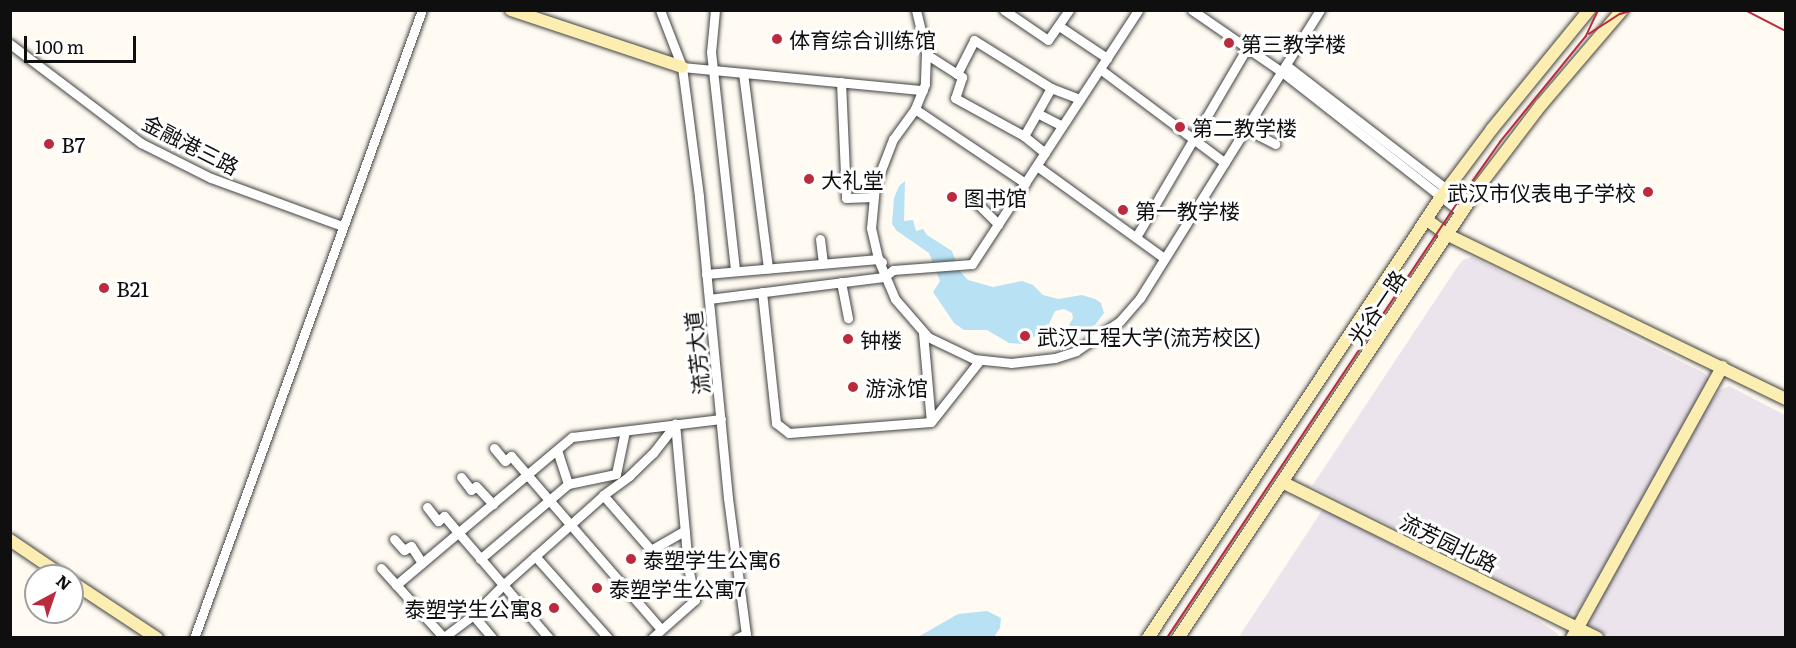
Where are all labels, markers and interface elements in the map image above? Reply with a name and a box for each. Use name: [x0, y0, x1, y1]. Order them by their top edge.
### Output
scale bar: [27, 24, 140, 62]
place label: 体育综合训练馆: [789, 26, 936, 52]
place label: 第三教学楼: [1241, 30, 1346, 56]
marker: 体育综合训练馆: [770, 32, 784, 46]
text: 100 m: [35, 33, 84, 60]
marker: 第三教学楼: [1222, 36, 1236, 50]
street label: 金融港三路: [139, 109, 243, 179]
place label: 第二教学楼: [1192, 114, 1297, 140]
marker: 第二教学楼: [1173, 120, 1187, 134]
place label: B7: [61, 131, 86, 157]
marker: B7: [42, 137, 56, 151]
place label: 大礼堂: [821, 166, 884, 192]
marker: 大礼堂: [802, 172, 816, 186]
place label: 武汉市仪表电子学校: [1447, 179, 1636, 205]
place label: 图书馆: [964, 184, 1027, 210]
marker: 武汉市仪表电子学校: [1641, 185, 1655, 199]
marker: 图书馆: [945, 190, 959, 204]
place label: 第一教学楼: [1135, 197, 1240, 223]
marker: 第一教学楼: [1116, 203, 1130, 217]
street label: 光谷一路: [1342, 265, 1410, 349]
place label: B21: [116, 275, 149, 301]
marker: B21: [97, 281, 111, 295]
street label: 流芳大道: [679, 310, 713, 396]
place label: 武汉工程大学(流芳校区): [1037, 323, 1261, 349]
place label: 钟楼: [860, 326, 902, 352]
marker: 武汉工程大学(流芳校区): [1018, 329, 1032, 343]
marker: 钟楼: [841, 332, 855, 346]
place label: 游泳馆: [865, 374, 928, 400]
marker: 游泳馆: [846, 380, 860, 394]
street label: 流芳园北路: [1396, 508, 1502, 576]
place label: 泰塑学生公寓6: [643, 546, 780, 572]
marker: 泰塑学生公寓6: [624, 552, 638, 566]
north arrow: [24, 564, 84, 624]
text: N: [51, 568, 77, 595]
place label: 泰塑学生公寓7: [609, 575, 746, 601]
marker: 泰塑学生公寓7: [590, 581, 604, 595]
place label: 泰塑学生公寓8: [404, 595, 542, 621]
marker: 泰塑学生公寓8: [547, 601, 561, 615]

